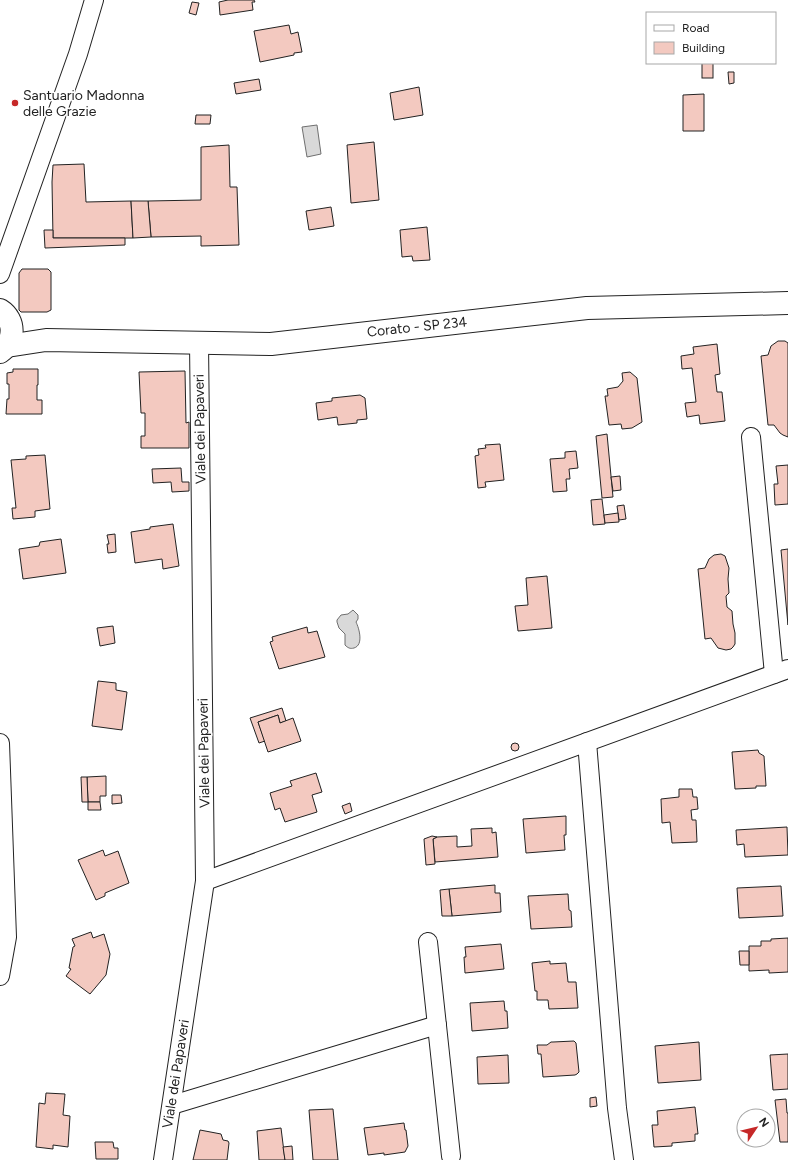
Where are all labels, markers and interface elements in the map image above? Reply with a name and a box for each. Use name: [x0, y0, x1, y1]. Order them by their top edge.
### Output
legend: [646, 12, 776, 64]
text: Road: [682, 21, 710, 35]
text: Building: [682, 41, 725, 55]
place label: Santuario Madonna delle Grazie: [23, 87, 144, 120]
marker: Santuario Madonna delle Grazie: [10, 98, 20, 108]
street label: Corato - SP 234: [366, 313, 468, 341]
street label: Viale dei Papaveri: [191, 374, 209, 484]
street label: Viale dei Papaveri: [195, 698, 213, 808]
street label: Viale dei Papaveri: [159, 1018, 193, 1130]
north arrow: [736, 1108, 776, 1148]
text: N: [756, 1115, 772, 1130]

